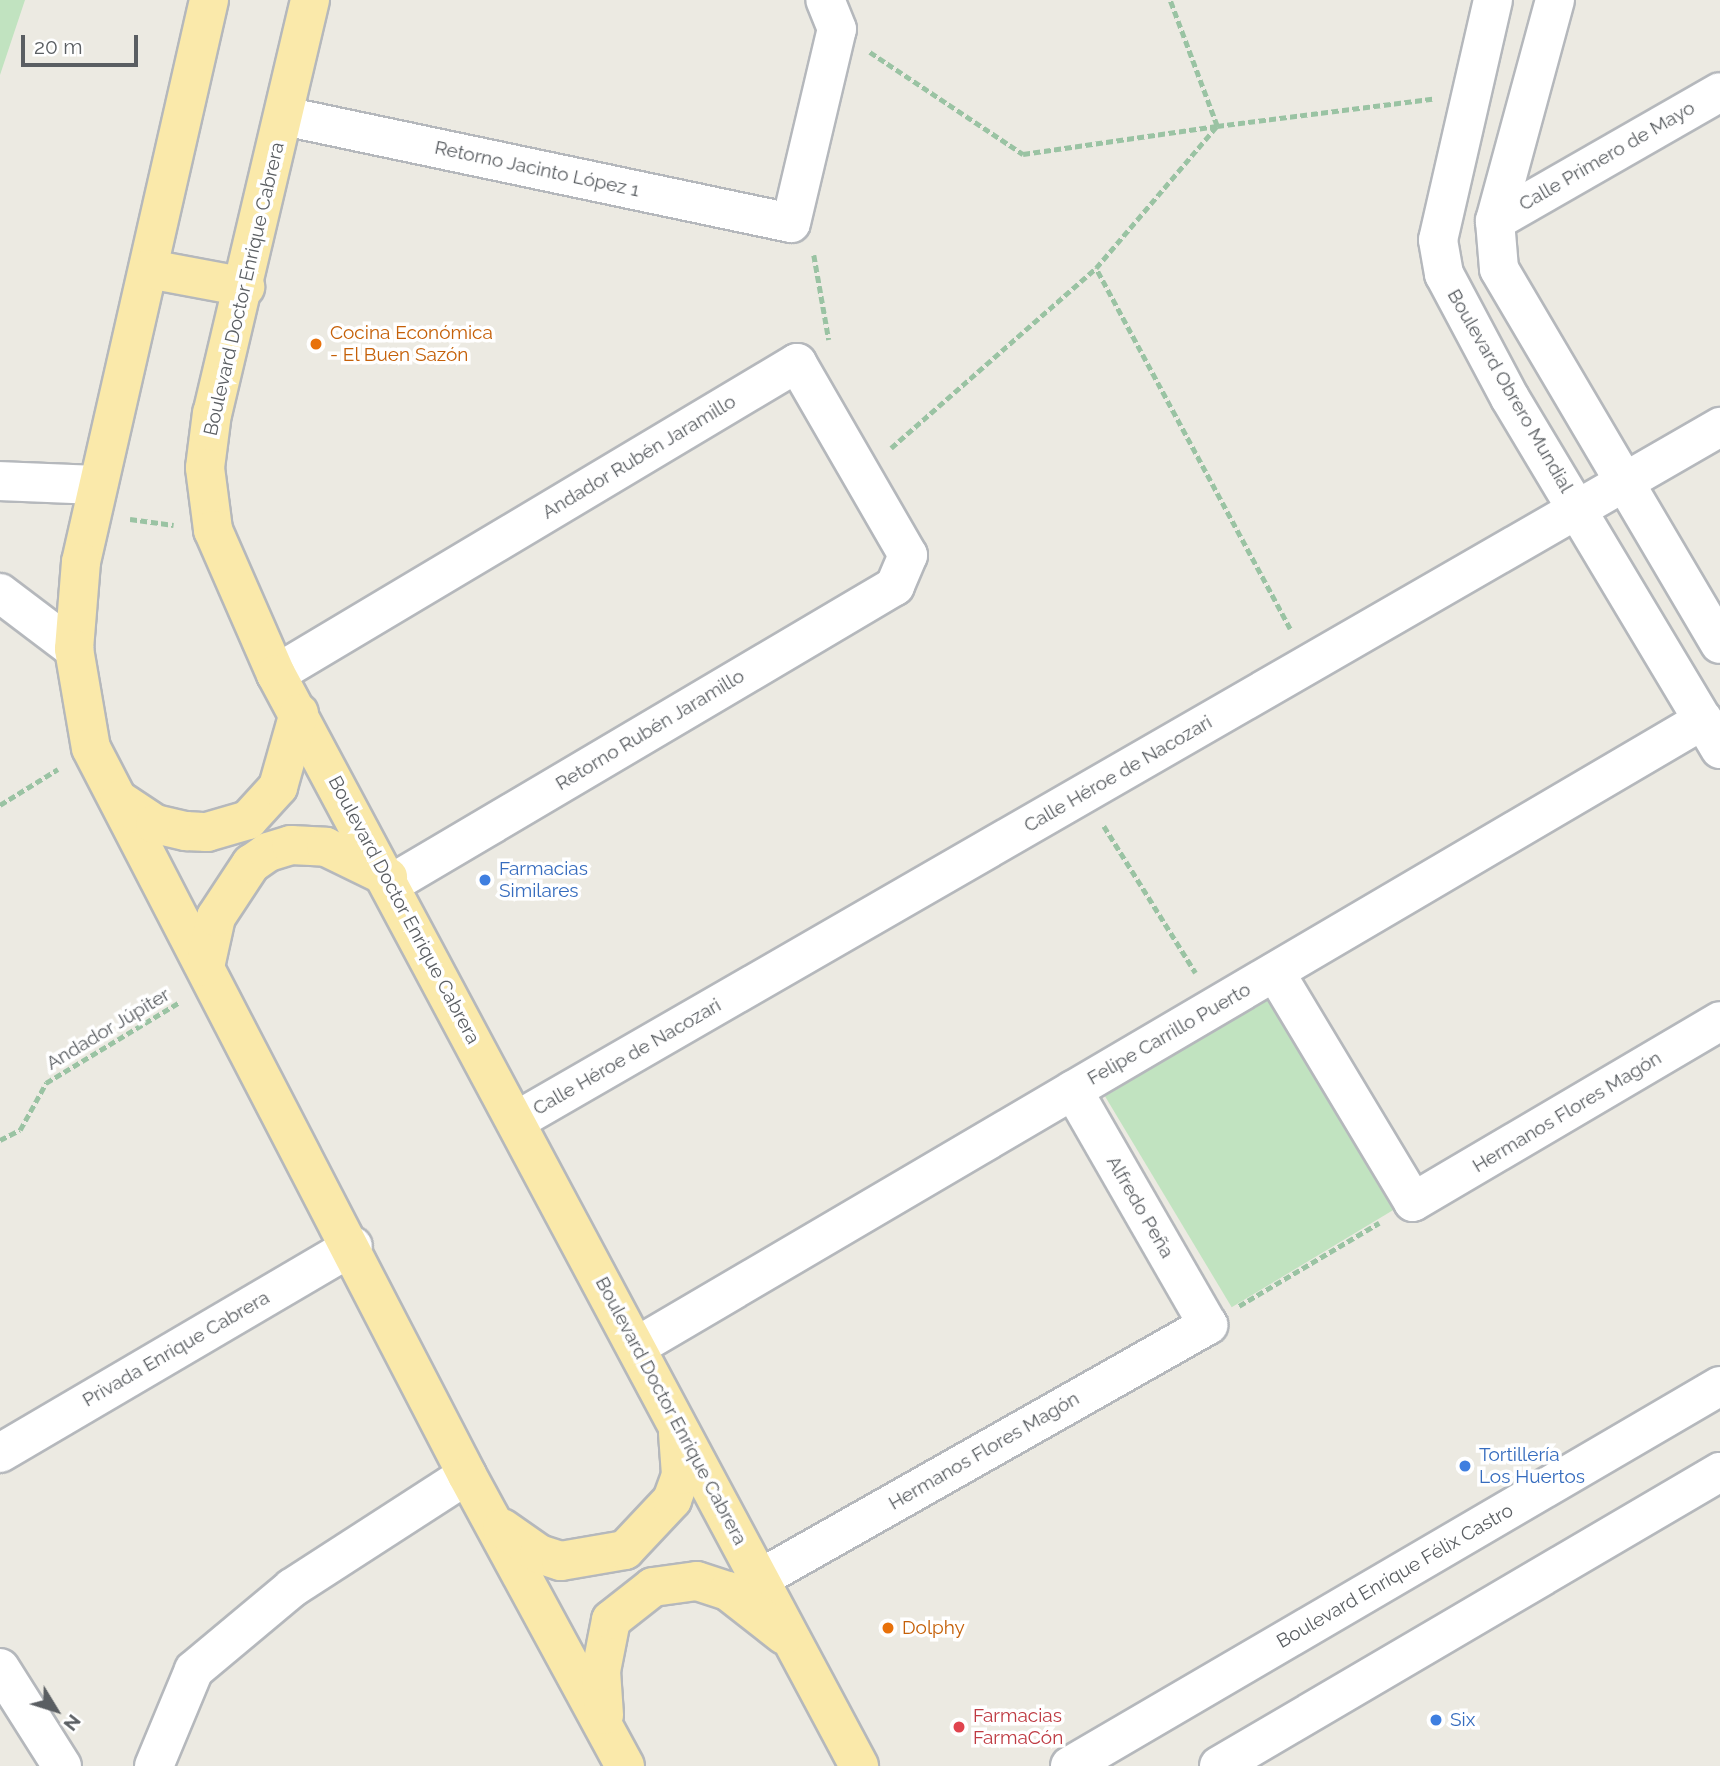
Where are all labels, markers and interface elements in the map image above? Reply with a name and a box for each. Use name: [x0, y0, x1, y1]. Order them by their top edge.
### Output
scale bar: [24, 21, 142, 65]
text: 20 m: [34, 34, 82, 59]
street label: Calle Primero de Mayo: [1515, 96, 1699, 216]
street label: Retorno Jacinto López 1: [432, 136, 642, 202]
street label: Boulevard Doctor Enrique Cabrera: [199, 140, 289, 438]
street label: Boulevard Obrero Mundial: [1442, 285, 1578, 497]
place label: Cocina Económica - El Buen Sazón: [330, 322, 493, 366]
marker: Cocina Económica - El Buen Sazón: [308, 336, 324, 352]
street label: Andador Rubén Jaramillo: [538, 390, 740, 524]
street label: Retorno Rubén Jaramillo: [551, 664, 749, 796]
street label: Calle Héroe de Nacozari: [1020, 711, 1216, 837]
street label: Boulevard Doctor Enrique Cabrera: [323, 772, 485, 1048]
place label: Farmacias Similares: [499, 858, 588, 902]
marker: Farmacias Similares: [477, 872, 493, 888]
street label: Felipe Carrillo Puerto: [1083, 978, 1255, 1090]
street label: Andador Júpiter: [42, 983, 174, 1075]
street label: Calle Héroe de Nacozari: [529, 994, 725, 1120]
street label: Hermanos Flores Magón: [1468, 1047, 1666, 1177]
street label: Alfredo Peña: [1102, 1152, 1178, 1262]
street label: Boulevard Doctor Enrique Cabrera: [590, 1273, 752, 1549]
street label: Privada Enrique Cabrera: [79, 1286, 273, 1412]
street label: Hermanos Flores Magón: [885, 1387, 1083, 1515]
place label: Tortillería Los Huertos: [1479, 1444, 1585, 1488]
marker: Tortillería Los Huertos: [1457, 1458, 1473, 1474]
street label: Boulevard Enrique Félix Castro: [1273, 1499, 1517, 1653]
place label: Dolphy: [902, 1617, 965, 1639]
marker: Dolphy: [880, 1620, 896, 1636]
north arrow: [21, 1675, 91, 1745]
place label: Farmacias FarmaCón: [973, 1705, 1063, 1749]
place label: Six: [1450, 1709, 1475, 1731]
text: N: [59, 1710, 86, 1735]
marker: Six: [1428, 1712, 1444, 1728]
marker: Farmacias FarmaCón: [951, 1719, 967, 1735]

